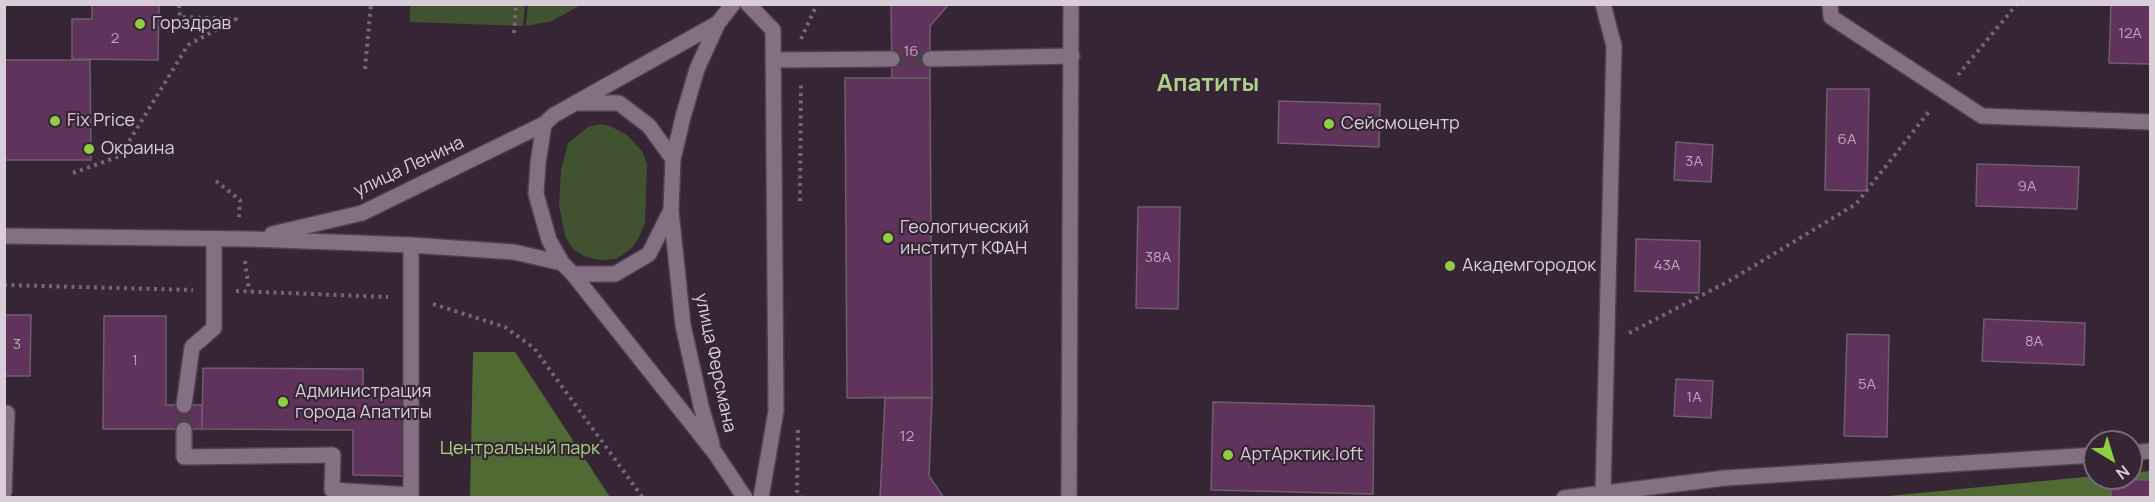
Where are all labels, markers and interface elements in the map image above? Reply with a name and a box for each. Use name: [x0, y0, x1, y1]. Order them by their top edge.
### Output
place label: Горздрав: [152, 13, 231, 35]
marker: Горздрав: [133, 17, 147, 31]
house number: 12А: [2118, 25, 2142, 43]
house number: 2: [111, 30, 119, 48]
house number: 16: [903, 43, 919, 61]
district label: Апатиты: [1157, 70, 1259, 98]
place label: Fix Price: [67, 110, 135, 132]
place label: Сейсмоцентр: [1341, 113, 1460, 135]
marker: Fix Price: [48, 114, 62, 128]
marker: Сейсмоцентр: [1322, 117, 1336, 131]
house number: 6А: [1838, 131, 1856, 149]
street label: улица Ленина: [350, 132, 468, 202]
place label: Окраина: [101, 138, 174, 160]
marker: Окраина: [82, 142, 96, 156]
house number: 3А: [1685, 153, 1703, 171]
house number: 9А: [2018, 178, 2036, 196]
place label: Геологический институт КФАН: [900, 217, 1029, 260]
marker: Геологический институт КФАН: [881, 231, 895, 245]
house number: 38А: [1145, 249, 1171, 267]
place label: Академгородок: [1462, 255, 1596, 277]
house number: 43А: [1654, 257, 1680, 275]
marker: Академгородок: [1443, 259, 1457, 273]
street label: улица Ферсмана: [690, 292, 740, 434]
house number: 8А: [2025, 333, 2043, 351]
house number: 3: [13, 336, 21, 354]
house number: 1: [132, 352, 138, 370]
house number: 5А: [1858, 376, 1876, 394]
place label: Администрация города Апатиты: [295, 381, 432, 424]
house number: 1А: [1686, 389, 1702, 407]
marker: Администрация города Апатиты: [276, 395, 290, 409]
house number: 12: [900, 428, 914, 446]
north arrow: [2083, 430, 2143, 490]
park label: Центральный парк: [440, 438, 600, 460]
place label: АртАрктик.loft: [1240, 444, 1363, 466]
marker: АртАрктик.loft: [1221, 448, 1235, 462]
text: N: [2112, 460, 2134, 485]

